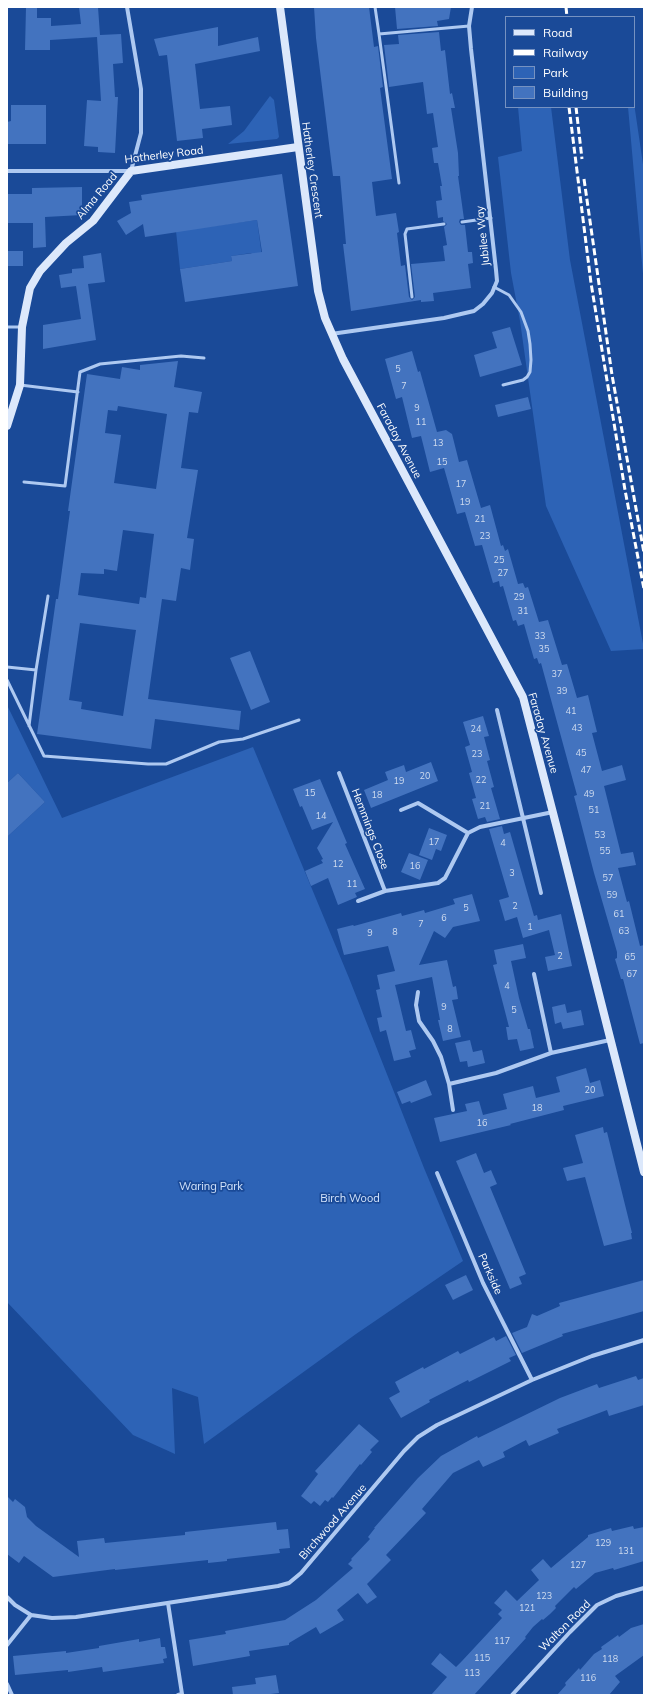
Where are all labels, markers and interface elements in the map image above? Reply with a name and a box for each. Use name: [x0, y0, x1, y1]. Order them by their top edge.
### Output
legend: [505, 16, 635, 108]
text: Road: [543, 25, 572, 40]
text: Railway: [543, 45, 588, 60]
text: Park: [543, 65, 568, 80]
text: Building: [543, 85, 588, 100]
street label: Hatherley Crescent: [299, 121, 325, 219]
street label: Hatherley Road: [124, 144, 204, 166]
street label: Alma Road: [74, 170, 120, 222]
street label: Jubilee Way: [473, 205, 493, 267]
house number: 5: [395, 364, 401, 374]
house number: 7: [401, 381, 407, 391]
street label: Faraday Avenue: [374, 401, 424, 481]
house number: 9: [414, 403, 420, 413]
house number: 11: [416, 417, 426, 427]
house number: 13: [433, 438, 443, 448]
house number: 15: [437, 457, 447, 467]
house number: 17: [456, 479, 466, 489]
house number: 19: [460, 497, 470, 507]
house number: 21: [475, 514, 485, 524]
house number: 23: [480, 531, 490, 541]
house number: 25: [494, 555, 504, 565]
house number: 27: [498, 568, 508, 578]
house number: 29: [514, 592, 524, 602]
house number: 31: [518, 606, 528, 616]
house number: 33: [535, 631, 545, 641]
house number: 35: [539, 644, 549, 654]
house number: 37: [552, 669, 562, 679]
house number: 39: [557, 686, 567, 696]
street label: Faraday Avenue: [525, 691, 561, 775]
house number: 41: [566, 706, 576, 716]
house number: 43: [572, 723, 582, 733]
house number: 24: [471, 724, 481, 734]
house number: 45: [576, 748, 586, 758]
house number: 23: [472, 749, 482, 759]
house number: 47: [581, 765, 591, 775]
house number: 20: [420, 771, 430, 781]
house number: 22: [476, 775, 486, 785]
house number: 19: [394, 776, 404, 786]
street label: Hemmings Close: [348, 787, 392, 871]
house number: 15: [305, 788, 315, 798]
house number: 49: [584, 789, 594, 799]
house number: 18: [372, 790, 382, 800]
house number: 21: [480, 801, 490, 811]
house number: 51: [589, 805, 599, 815]
house number: 14: [316, 811, 326, 821]
house number: 53: [595, 830, 605, 840]
house number: 17: [429, 837, 439, 847]
house number: 4: [500, 838, 506, 848]
house number: 55: [600, 846, 610, 856]
house number: 12: [333, 859, 343, 869]
house number: 16: [410, 861, 420, 871]
house number: 3: [509, 868, 515, 878]
house number: 57: [603, 873, 613, 883]
house number: 11: [347, 879, 357, 889]
house number: 59: [607, 890, 617, 900]
house number: 2: [512, 901, 518, 911]
house number: 5: [463, 903, 469, 913]
house number: 61: [614, 909, 624, 919]
house number: 6: [441, 913, 447, 923]
house number: 7: [418, 919, 424, 929]
house number: 1: [527, 922, 533, 932]
house number: 63: [619, 926, 629, 936]
house number: 8: [392, 927, 398, 937]
house number: 9: [367, 928, 373, 938]
house number: 2: [557, 951, 563, 961]
house number: 65: [625, 952, 635, 962]
house number: 67: [627, 969, 637, 979]
house number: 4: [504, 981, 510, 991]
house number: 9: [441, 1002, 447, 1012]
house number: 5: [511, 1005, 517, 1015]
house number: 8: [447, 1024, 453, 1034]
house number: 20: [585, 1085, 595, 1095]
house number: 18: [532, 1103, 542, 1113]
house number: 16: [477, 1118, 487, 1128]
park label: Waring Park: [179, 1180, 243, 1194]
park label: Birch Wood: [320, 1192, 380, 1206]
street label: Parkside: [475, 1251, 505, 1297]
street label: Birchwood Avenue: [297, 1482, 369, 1562]
house number: 129: [595, 1538, 611, 1548]
house number: 131: [618, 1546, 634, 1556]
house number: 127: [570, 1560, 586, 1570]
house number: 123: [536, 1591, 552, 1601]
street label: Walton Road: [537, 1598, 593, 1654]
house number: 121: [519, 1603, 535, 1613]
house number: 117: [494, 1636, 510, 1646]
house number: 115: [474, 1653, 490, 1663]
house number: 118: [602, 1654, 618, 1664]
house number: 113: [464, 1668, 480, 1678]
house number: 116: [580, 1673, 596, 1683]

